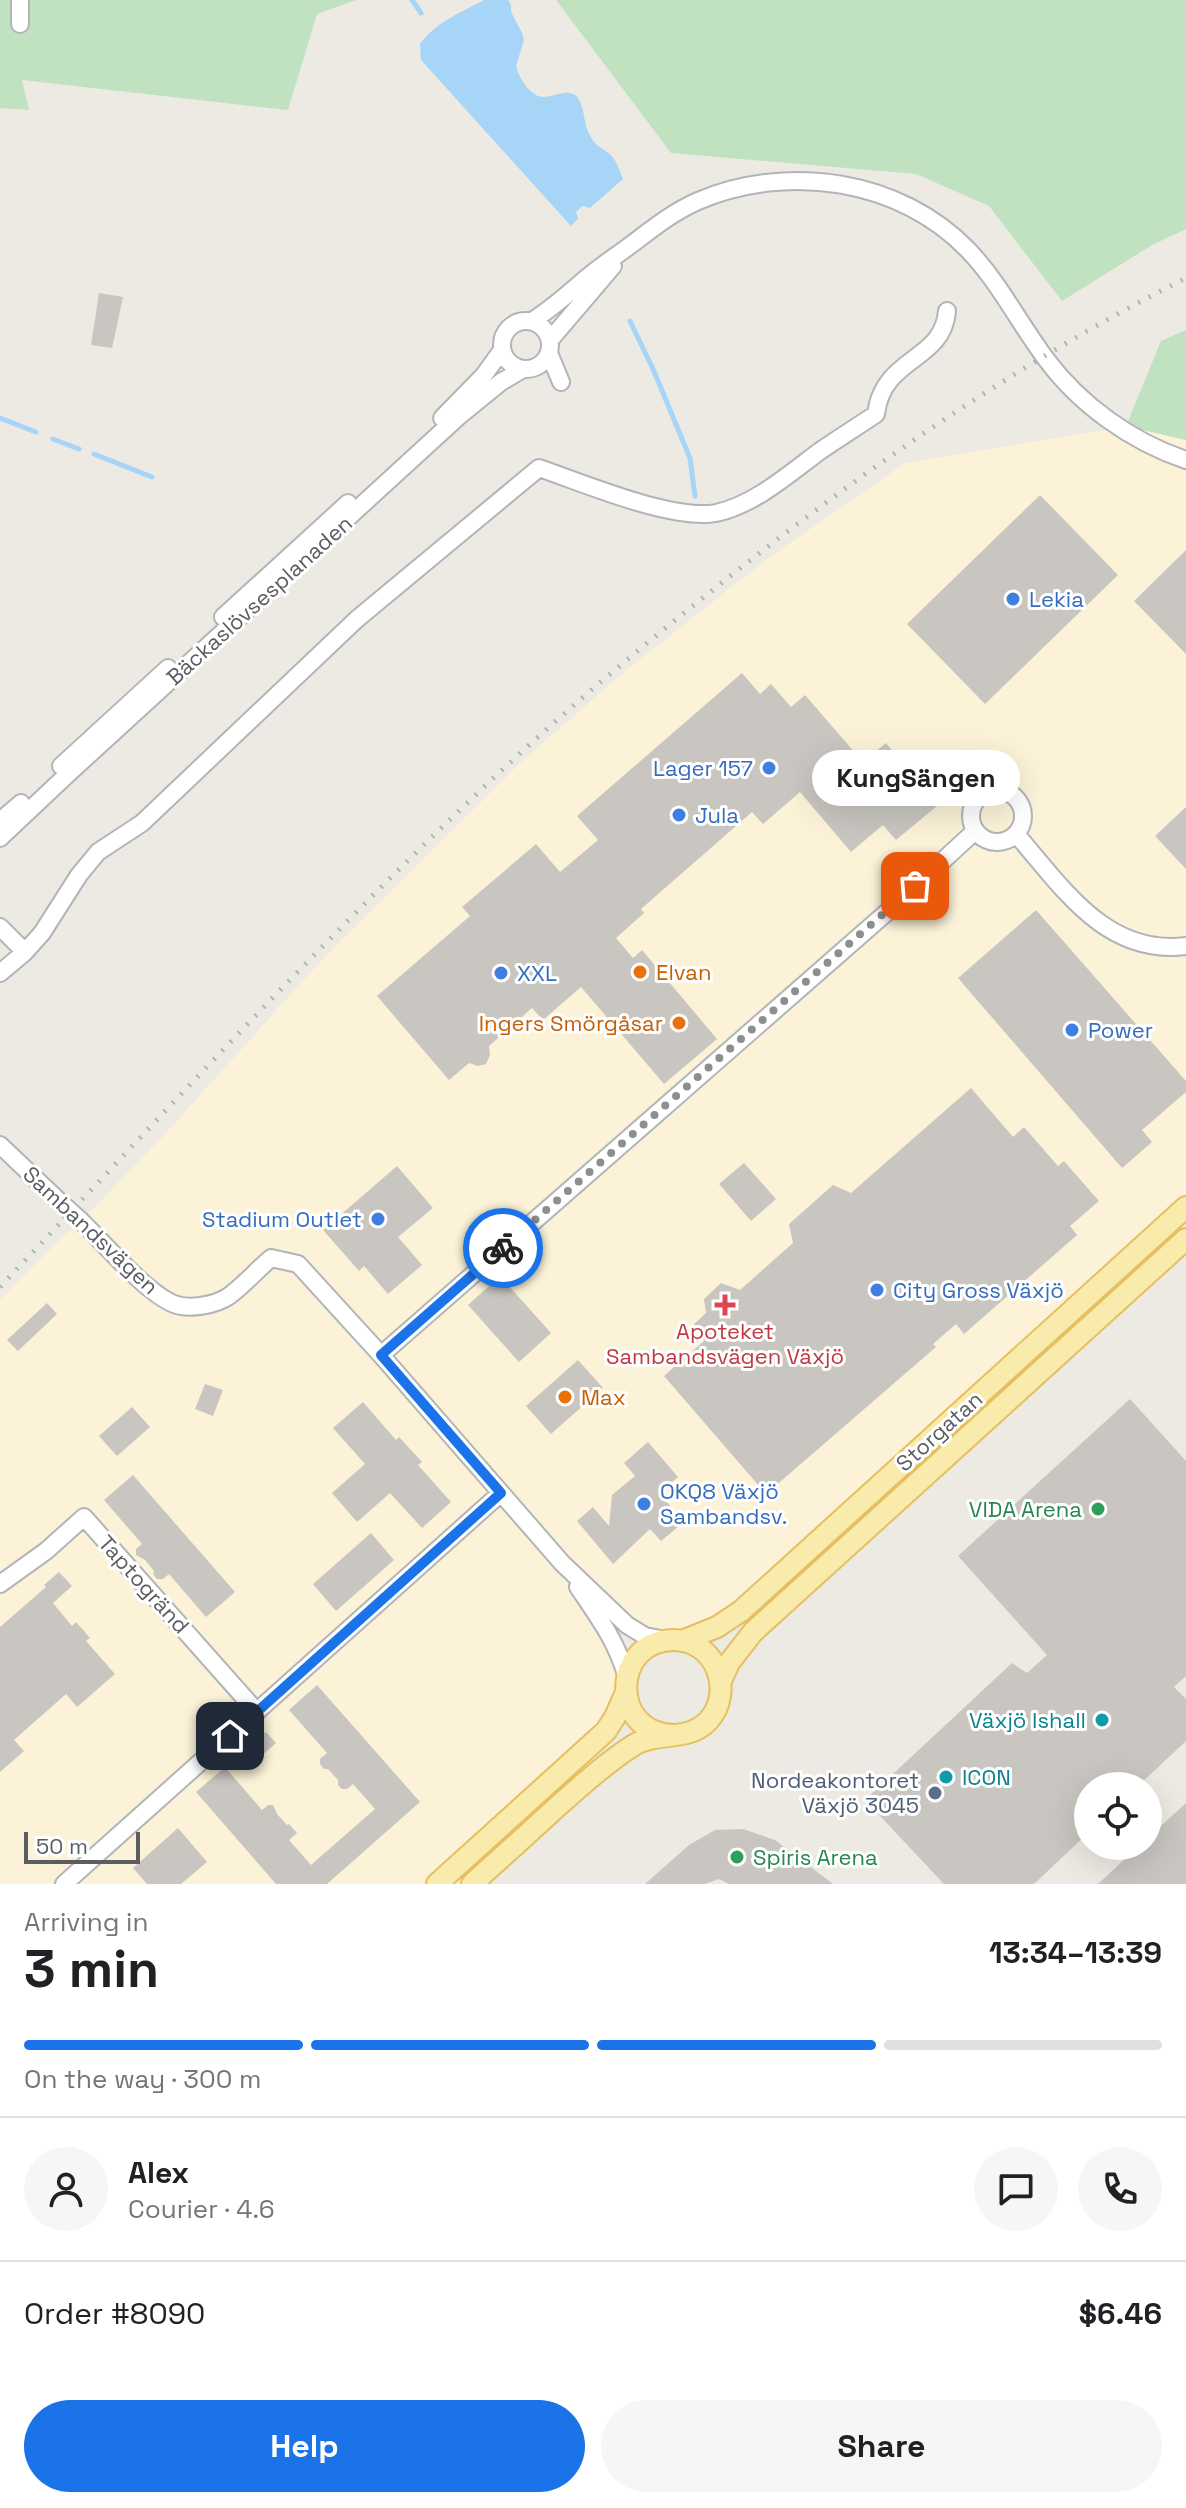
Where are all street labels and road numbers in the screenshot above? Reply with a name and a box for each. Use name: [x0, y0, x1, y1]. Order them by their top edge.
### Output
street label: Bäckaslövsesplanaden: [160, 509, 358, 691]
street label: Sambandsvägen: [17, 1160, 165, 1300]
street label: Storgatan: [890, 1385, 988, 1477]
street label: Taptogränd: [92, 1529, 196, 1639]

